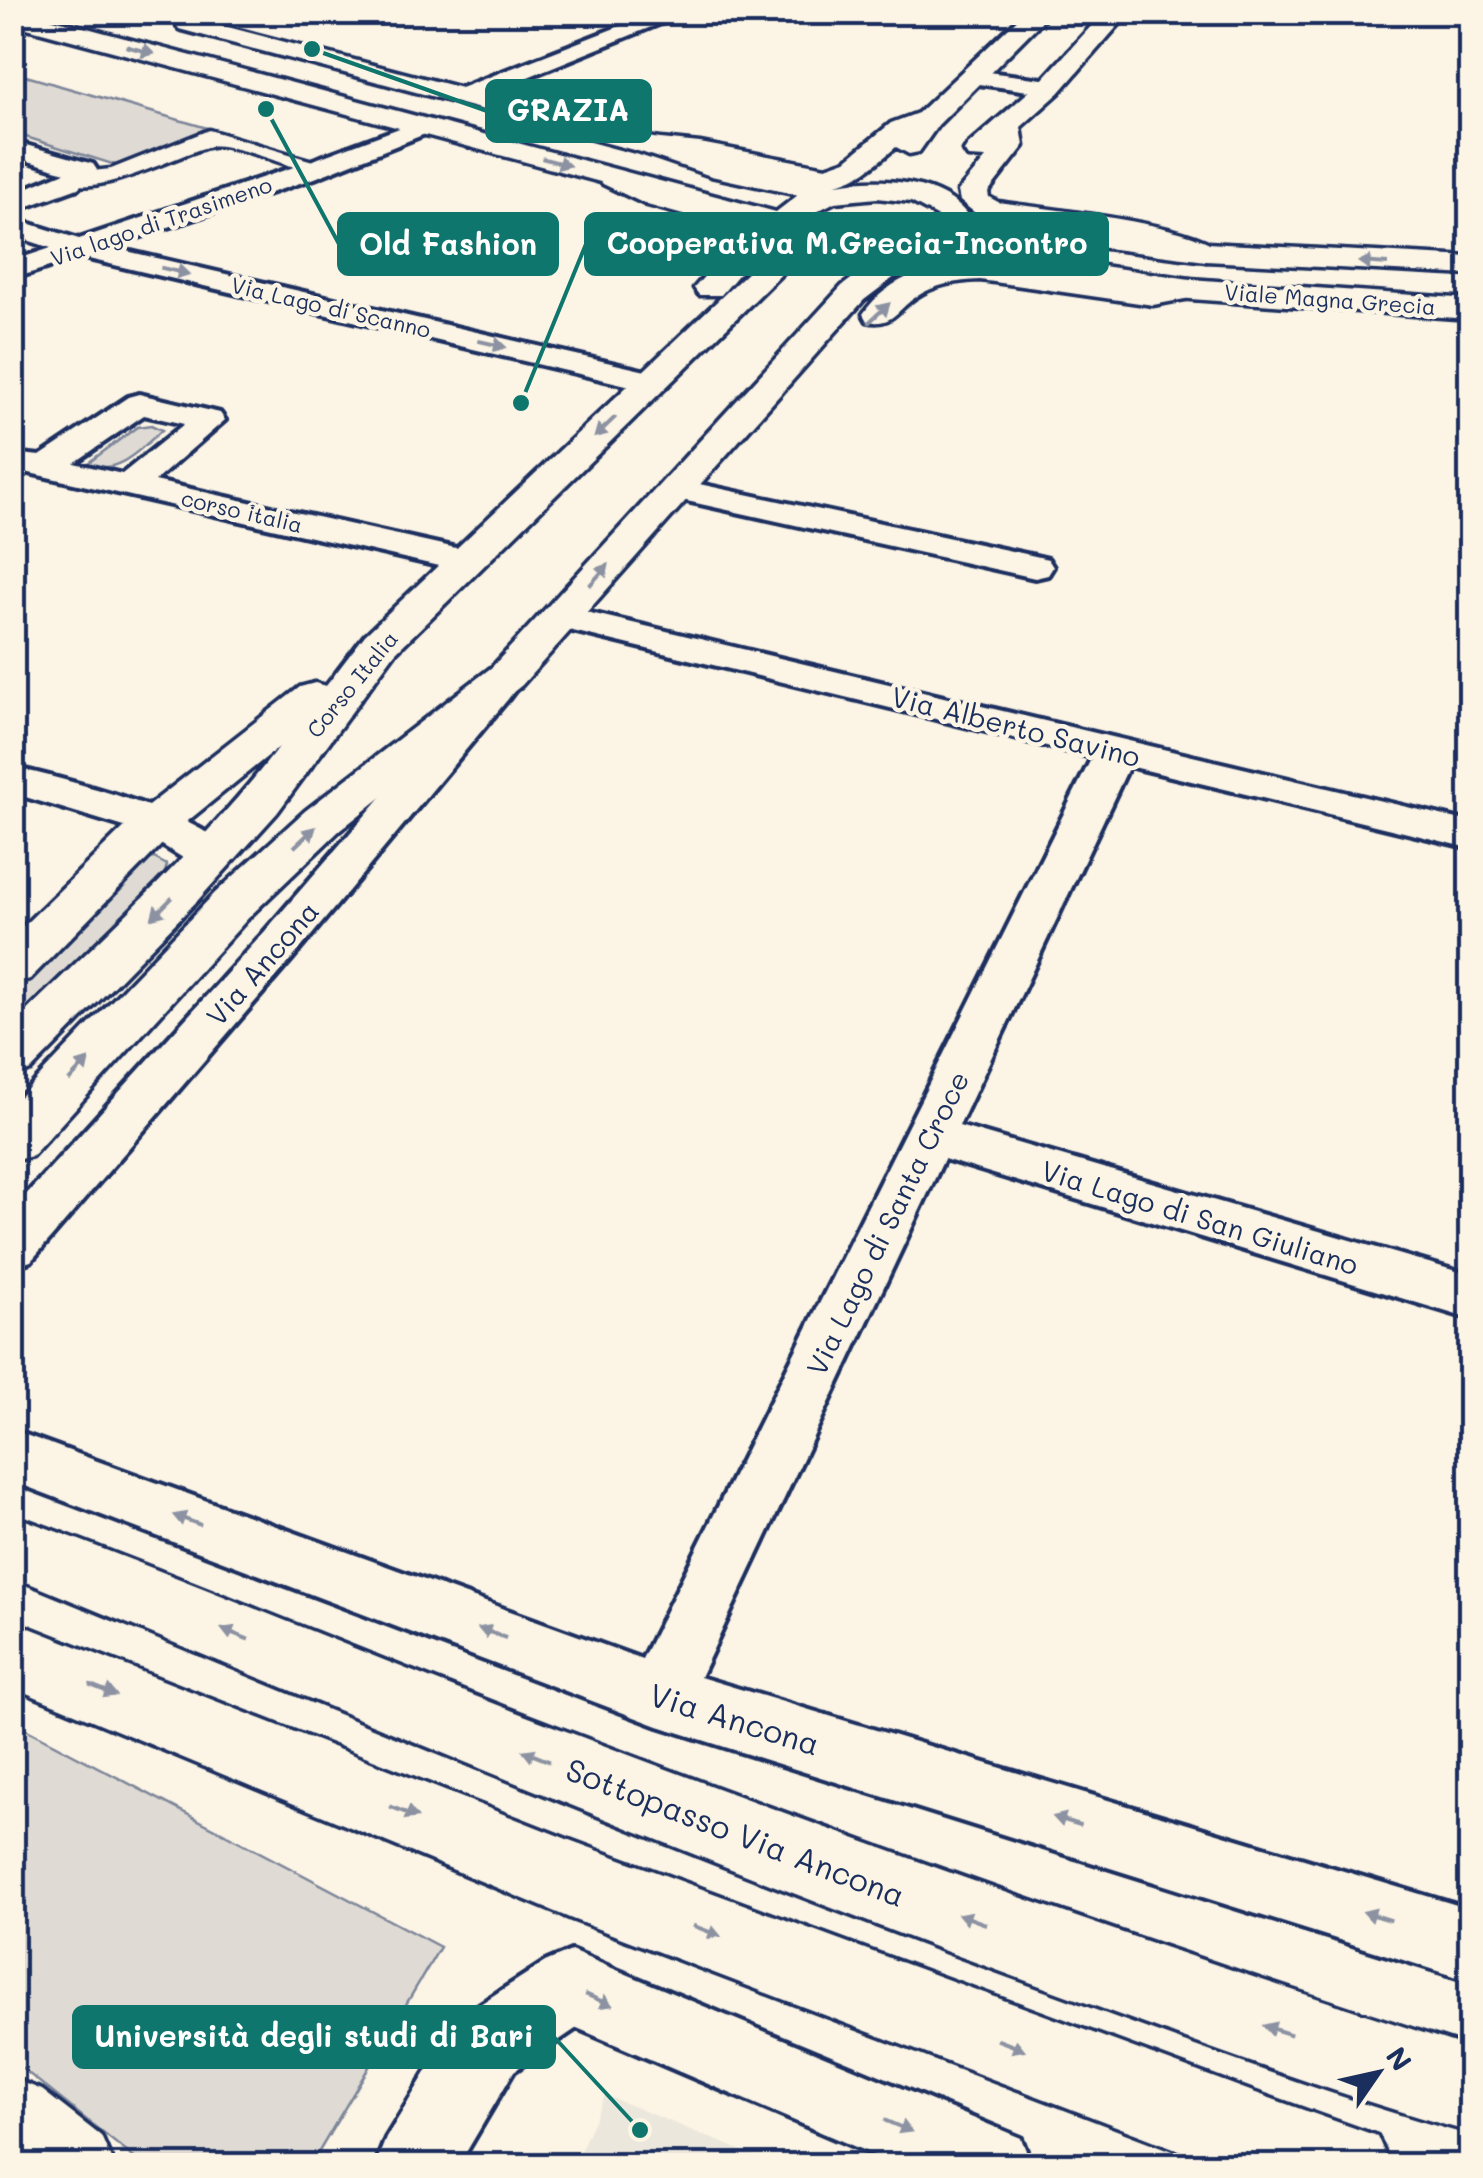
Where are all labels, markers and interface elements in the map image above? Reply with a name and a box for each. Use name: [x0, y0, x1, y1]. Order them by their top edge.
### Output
one-way arrow: [125, 43, 156, 59]
callout: GRAZIA: [487, 81, 650, 141]
text: GRAZIA: [507, 89, 629, 129]
one-way arrow: [540, 155, 571, 171]
street label: Via lago di Trasimeno: [46, 169, 276, 273]
callout: Old Fashion: [339, 214, 557, 274]
callout: Cooperativa M.Grecia-Incontro: [586, 214, 1107, 274]
text: Cooperativa M.Grecia-Incontro: [607, 222, 1087, 262]
text: Old Fashion: [359, 223, 537, 263]
one-way arrow: [1357, 255, 1389, 271]
one-way arrow: [160, 264, 191, 279]
street label: Via Lago di Scanno: [228, 270, 434, 344]
street label: Viale Magna Grecia: [1223, 277, 1437, 321]
one-way arrow: [866, 303, 891, 325]
one-way arrow: [477, 337, 508, 353]
one-way arrow: [593, 415, 617, 438]
street label: corso italia: [178, 483, 306, 539]
one-way arrow: [587, 563, 610, 587]
street label: Corso Italia: [300, 625, 404, 743]
street label: Via Alberto Savino: [888, 678, 1144, 774]
one-way arrow: [293, 826, 317, 849]
street label: Via Ancona: [198, 893, 326, 1033]
one-way arrow: [150, 895, 174, 919]
one-way arrow: [67, 1058, 90, 1082]
street label: Via Lago di Santa Croce: [798, 1065, 976, 1381]
street label: Via Lago di San Giuliano: [1037, 1152, 1363, 1282]
one-way arrow: [172, 1512, 202, 1527]
one-way arrow: [476, 1625, 506, 1640]
one-way arrow: [220, 1626, 250, 1642]
street label: Via Ancona: [645, 1672, 825, 1764]
one-way arrow: [88, 1682, 118, 1698]
one-way arrow: [521, 1747, 551, 1763]
street label: Sottopasso Via Ancona: [560, 1747, 912, 1915]
one-way arrow: [389, 1805, 419, 1821]
one-way arrow: [1051, 1813, 1081, 1828]
one-way arrow: [1362, 1908, 1392, 1923]
one-way arrow: [956, 1911, 986, 1926]
one-way arrow: [692, 1924, 722, 1939]
one-way arrow: [584, 1992, 613, 2008]
callout: Università degli studi di Bari: [74, 2007, 554, 2067]
text: Università degli studi di Bari: [94, 2015, 534, 2055]
one-way arrow: [1262, 2022, 1292, 2037]
north arrow: [1328, 2023, 1428, 2123]
one-way arrow: [996, 2038, 1026, 2053]
text: N: [1379, 2040, 1420, 2077]
one-way arrow: [883, 2118, 913, 2134]

